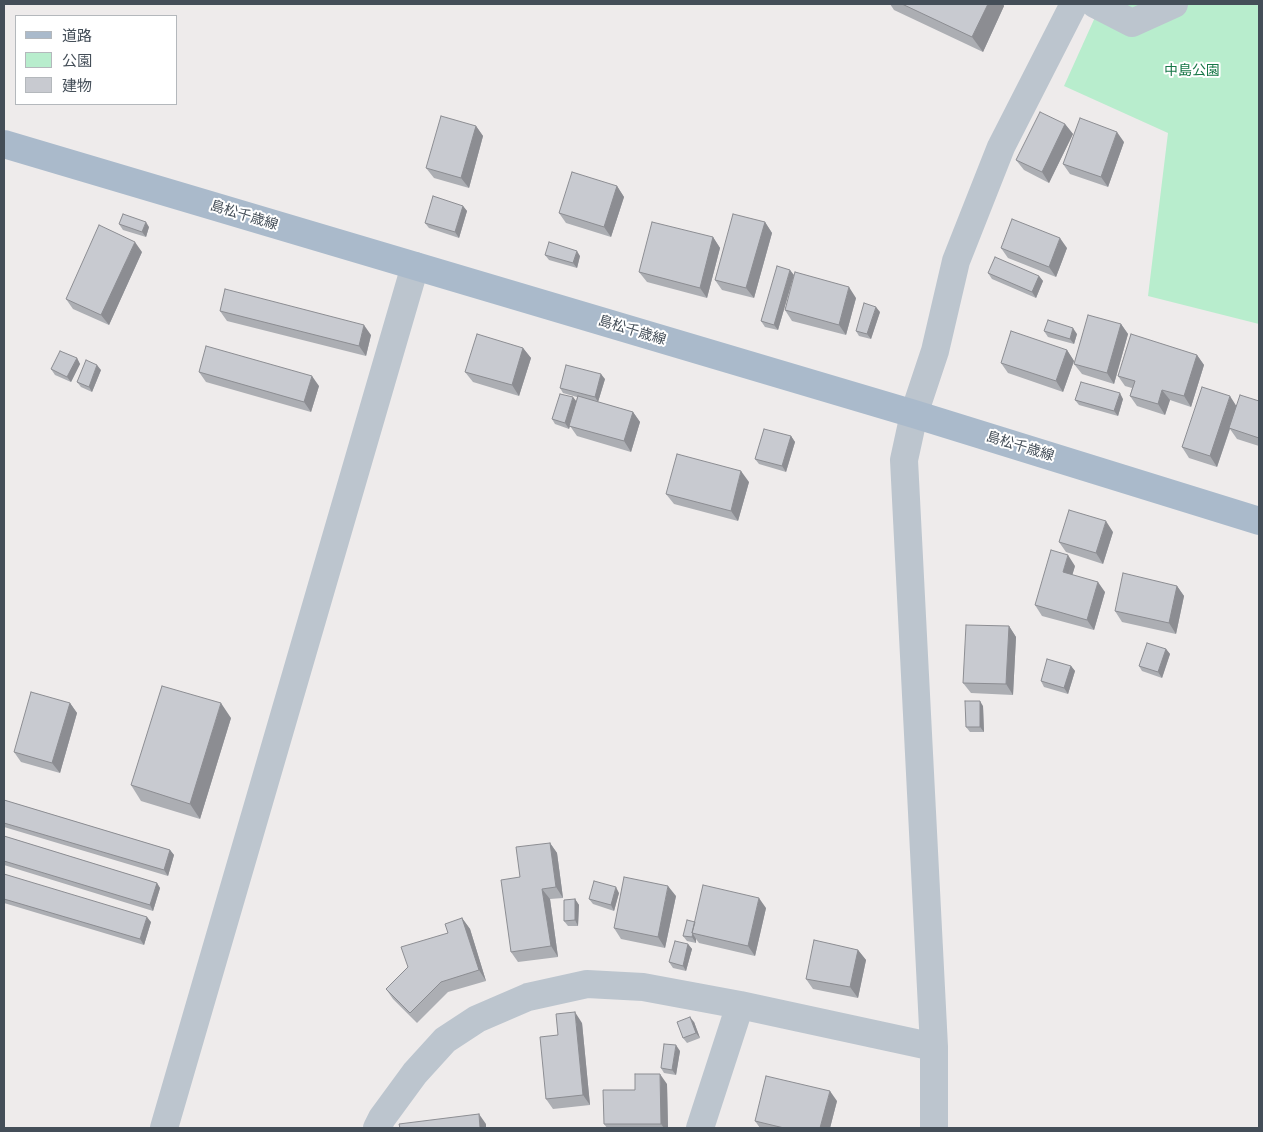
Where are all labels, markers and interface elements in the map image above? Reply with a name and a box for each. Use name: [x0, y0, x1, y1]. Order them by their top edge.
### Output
legend: [15, 15, 178, 105]
text: 道路: [62, 27, 92, 45]
text: 公園: [62, 52, 92, 70]
park label: 中島公園: [1164, 63, 1220, 79]
text: 建物: [62, 77, 92, 95]
street label: 島松千歳線: [208, 198, 280, 234]
street label: 島松千歳線: [596, 313, 668, 349]
street label: 島松千歳線: [984, 429, 1056, 465]

